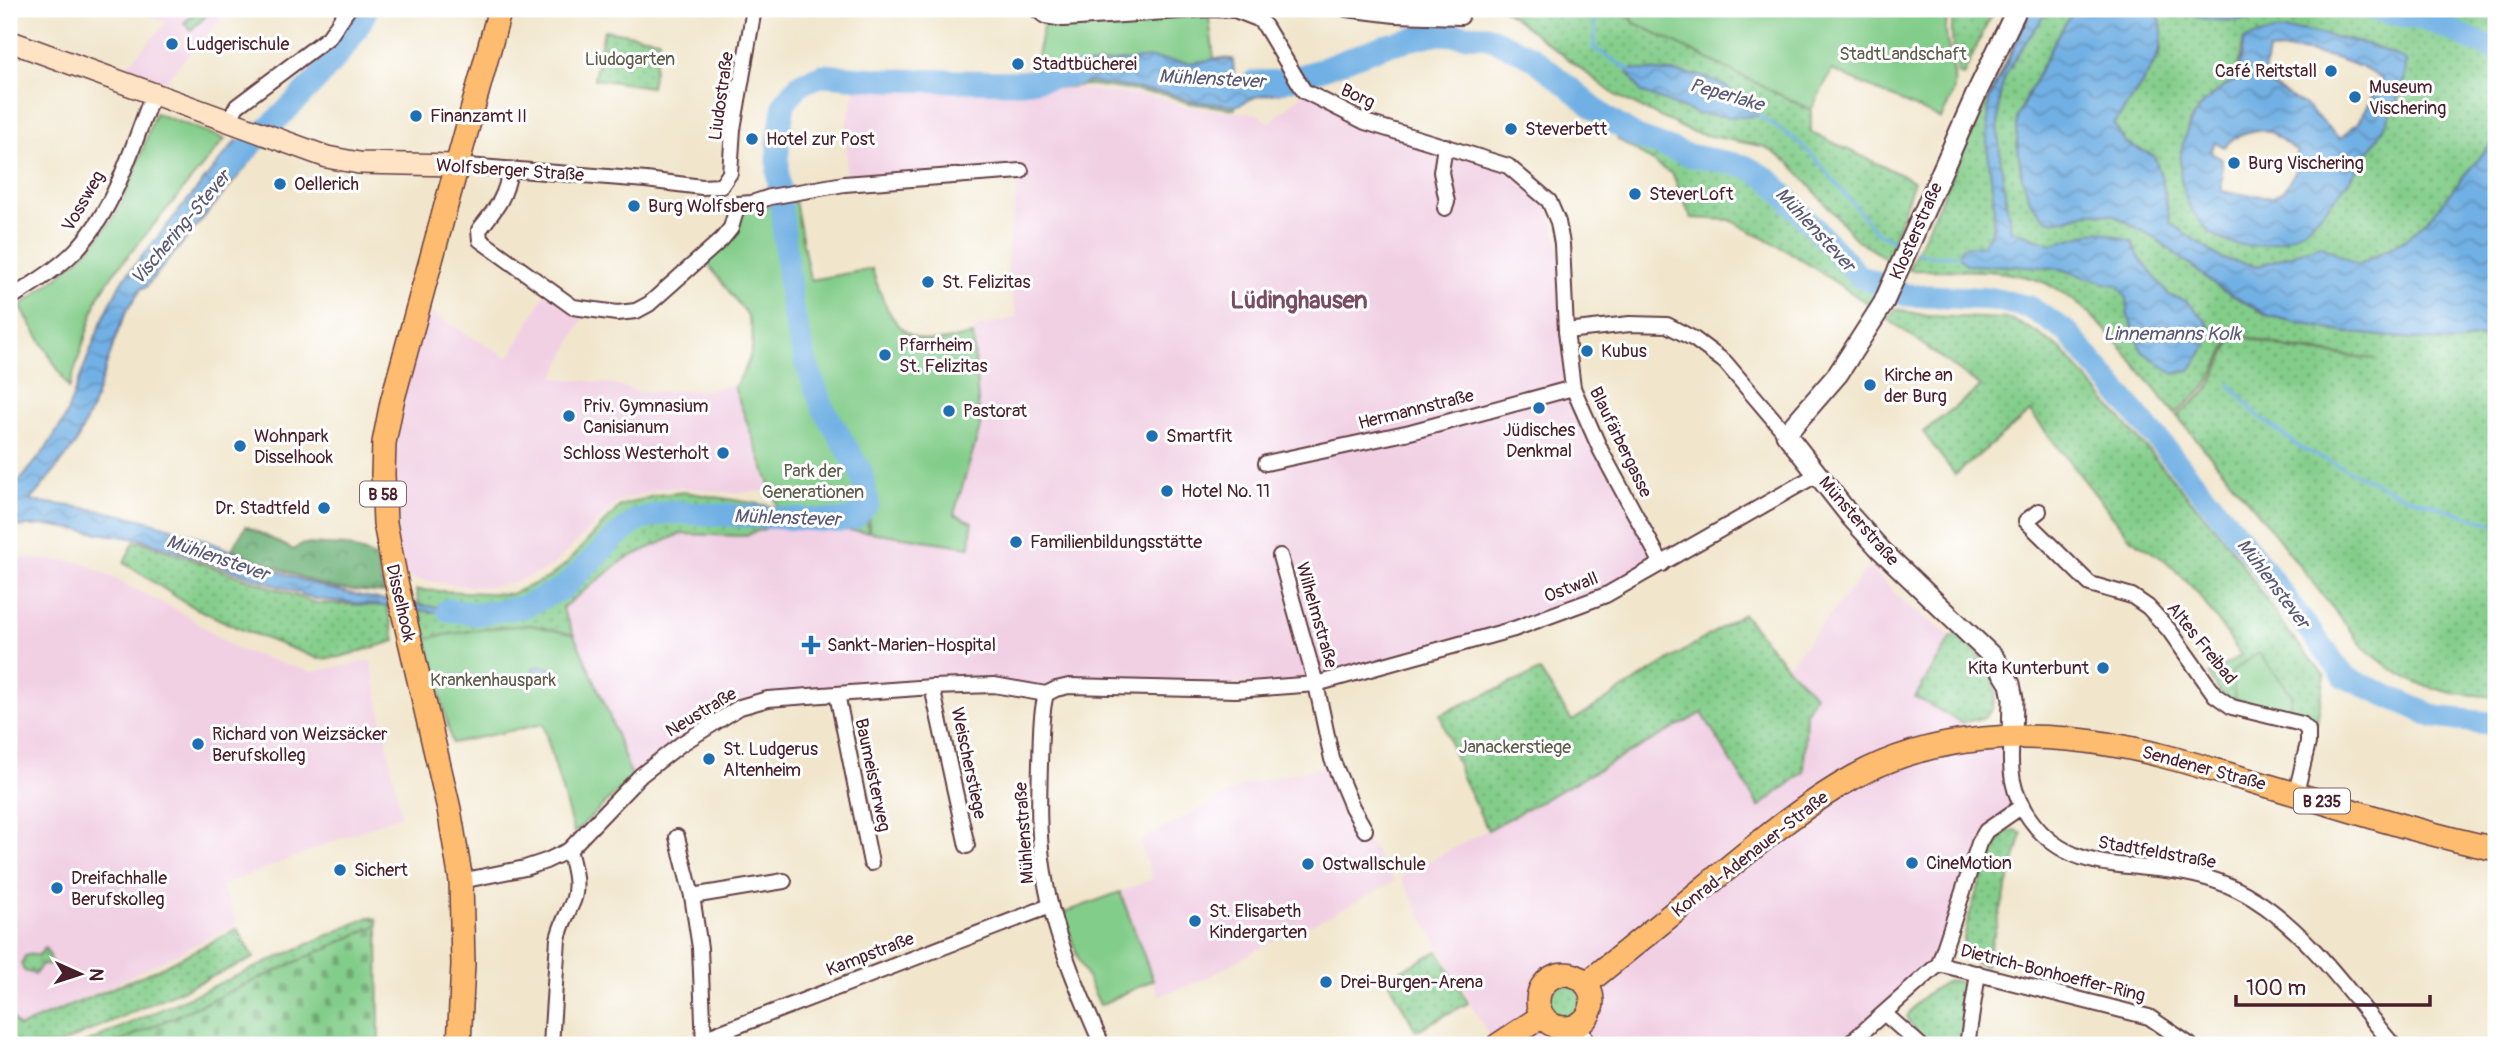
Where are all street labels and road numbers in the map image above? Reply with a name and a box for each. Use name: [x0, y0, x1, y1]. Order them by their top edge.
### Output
street label: Liudostraße: [704, 50, 739, 142]
street label: Borg: [1337, 79, 1379, 114]
street label: Wolfsberger Straße: [435, 154, 585, 187]
street label: Vossweg: [57, 167, 110, 236]
street label: Klosterstraße: [1885, 179, 1948, 283]
street label: Blaufärbergasse: [1584, 383, 1657, 501]
street label: Hermannstraße: [1356, 384, 1477, 435]
street label: Münsterstraße: [1813, 472, 1904, 571]
road number: B 58: [360, 481, 406, 506]
street label: Wilhelmstraße: [1290, 560, 1343, 671]
street label: Disselhook: [380, 562, 421, 645]
street label: Ostwall: [1541, 567, 1601, 608]
street label: Altes Freibad: [2162, 598, 2242, 689]
street label: Neustraße: [662, 682, 741, 743]
street label: Weischerstiege: [945, 705, 992, 821]
street label: Baumeisterweg: [849, 716, 896, 834]
street label: Sendener Straße: [2139, 741, 2268, 796]
street label: Mühlenstraße: [1009, 781, 1040, 885]
street label: Konrad-Adenauer-Straße: [1667, 786, 1833, 923]
road number: B 235: [2294, 788, 2350, 814]
street label: Stadtfeldstraße: [2096, 831, 2218, 874]
street label: Kampstraße: [823, 927, 918, 982]
street label: Dietrich-Bonhoeffer-Ring: [1958, 939, 2148, 1008]

